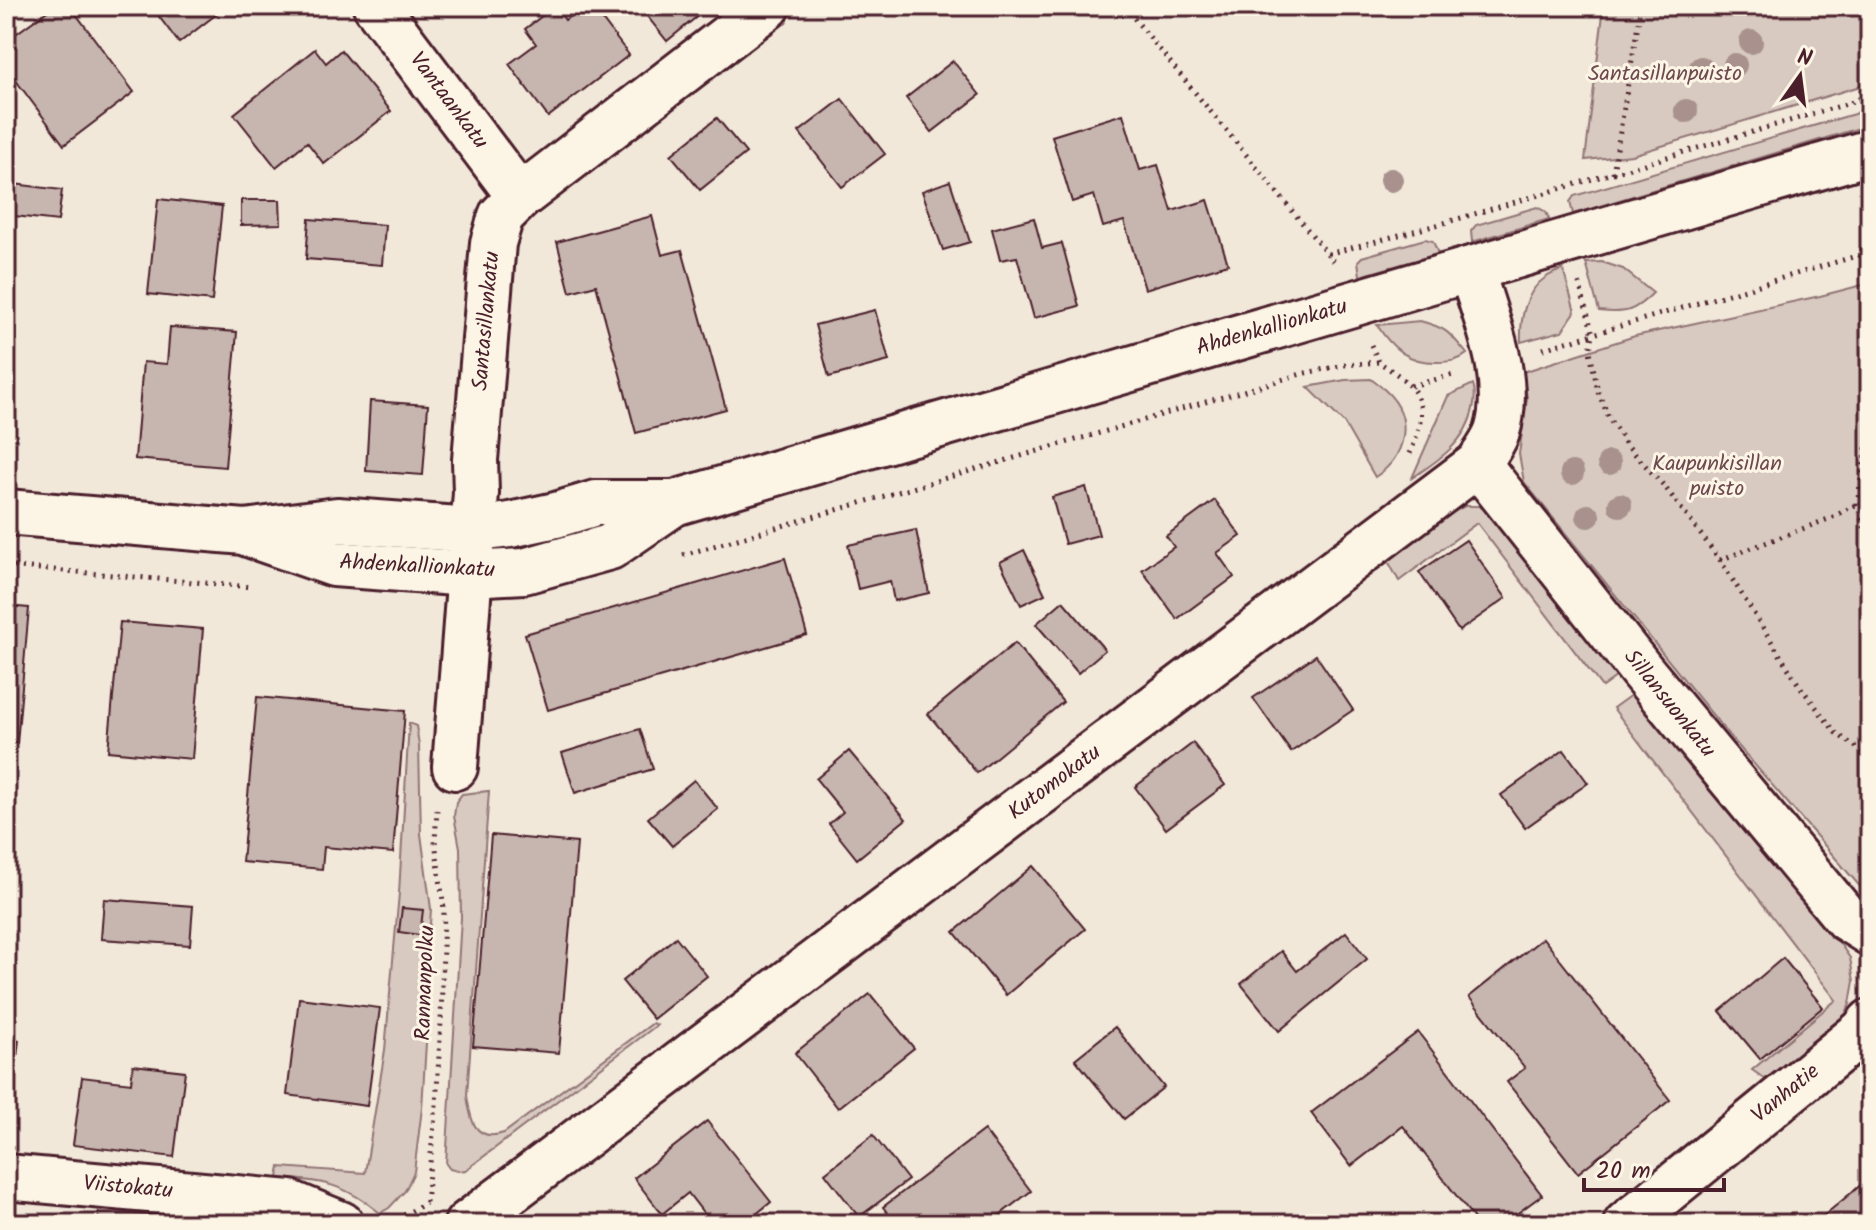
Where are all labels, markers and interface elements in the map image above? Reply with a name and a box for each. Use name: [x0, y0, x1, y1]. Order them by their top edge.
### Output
north arrow: [1760, 36, 1840, 116]
text: N: [1793, 40, 1815, 78]
street label: Vantaankatu: [400, 45, 497, 158]
park label: Santasillanpuisto: [1588, 57, 1742, 92]
street label: Santasillankatu: [463, 249, 511, 392]
street label: Ahdenkallionkatu: [1192, 290, 1352, 366]
park label: Kaupunkisillan puisto: [1652, 447, 1782, 507]
street label: Ahdenkallionkatu: [338, 545, 496, 589]
street label: Sillansuonkatu: [1614, 642, 1724, 766]
street label: Kutomokatu: [1001, 736, 1109, 830]
street label: Rannanpolku: [406, 924, 446, 1041]
street label: Vanhatie: [1744, 1055, 1828, 1133]
scale bar: [1584, 1142, 1724, 1192]
text: 20 m: [1596, 1152, 1651, 1191]
street label: Viistokatu: [82, 1167, 175, 1209]

